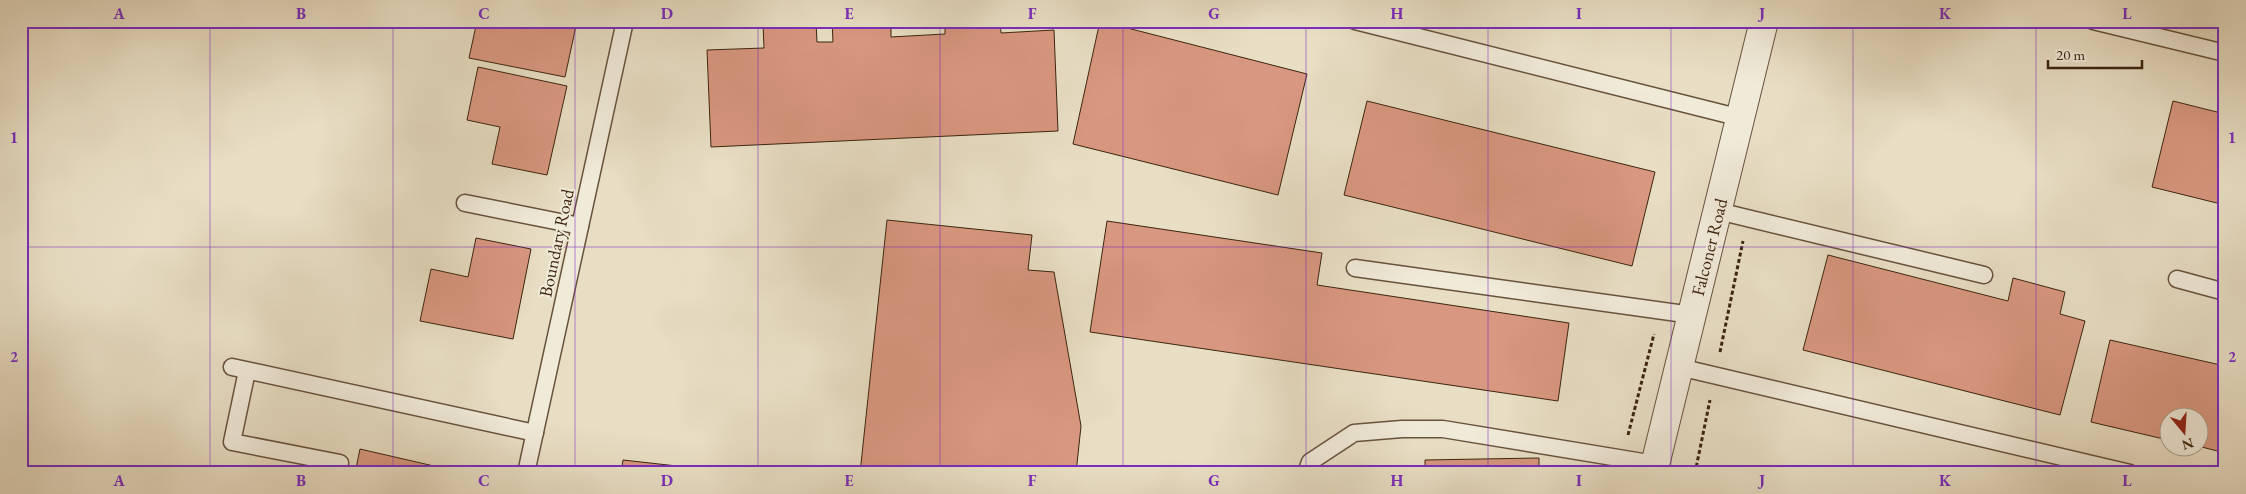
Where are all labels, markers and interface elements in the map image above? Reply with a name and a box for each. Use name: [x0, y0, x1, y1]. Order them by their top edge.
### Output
text: A: [112, 3, 125, 24]
text: B: [296, 3, 306, 24]
text: C: [478, 3, 490, 24]
text: D: [661, 3, 673, 24]
text: E: [844, 3, 854, 24]
text: F: [1028, 3, 1037, 24]
text: G: [1208, 3, 1220, 24]
text: H: [1391, 3, 1404, 24]
text: I: [1576, 3, 1582, 24]
text: J: [1757, 3, 1765, 24]
text: K: [1939, 3, 1952, 24]
text: L: [2122, 3, 2132, 24]
scale bar: [2048, 38, 2142, 70]
text: 20 m: [2056, 45, 2085, 64]
text: 1: [10, 127, 18, 148]
text: 1: [2228, 127, 2236, 148]
street label: Boundary Road: [533, 186, 579, 299]
street label: Falconer Road: [1686, 195, 1732, 298]
text: 2: [10, 346, 19, 367]
text: 2: [2228, 346, 2237, 367]
north arrow: [2158, 406, 2208, 456]
text: N: [2179, 434, 2196, 455]
text: A: [112, 470, 125, 491]
text: B: [296, 470, 306, 491]
text: C: [478, 470, 490, 491]
text: D: [661, 470, 673, 491]
text: E: [844, 470, 854, 491]
text: F: [1028, 470, 1037, 491]
text: G: [1208, 470, 1220, 491]
text: H: [1391, 470, 1404, 491]
text: I: [1576, 470, 1582, 491]
text: J: [1757, 470, 1765, 491]
text: K: [1939, 470, 1952, 491]
text: L: [2122, 470, 2132, 491]

